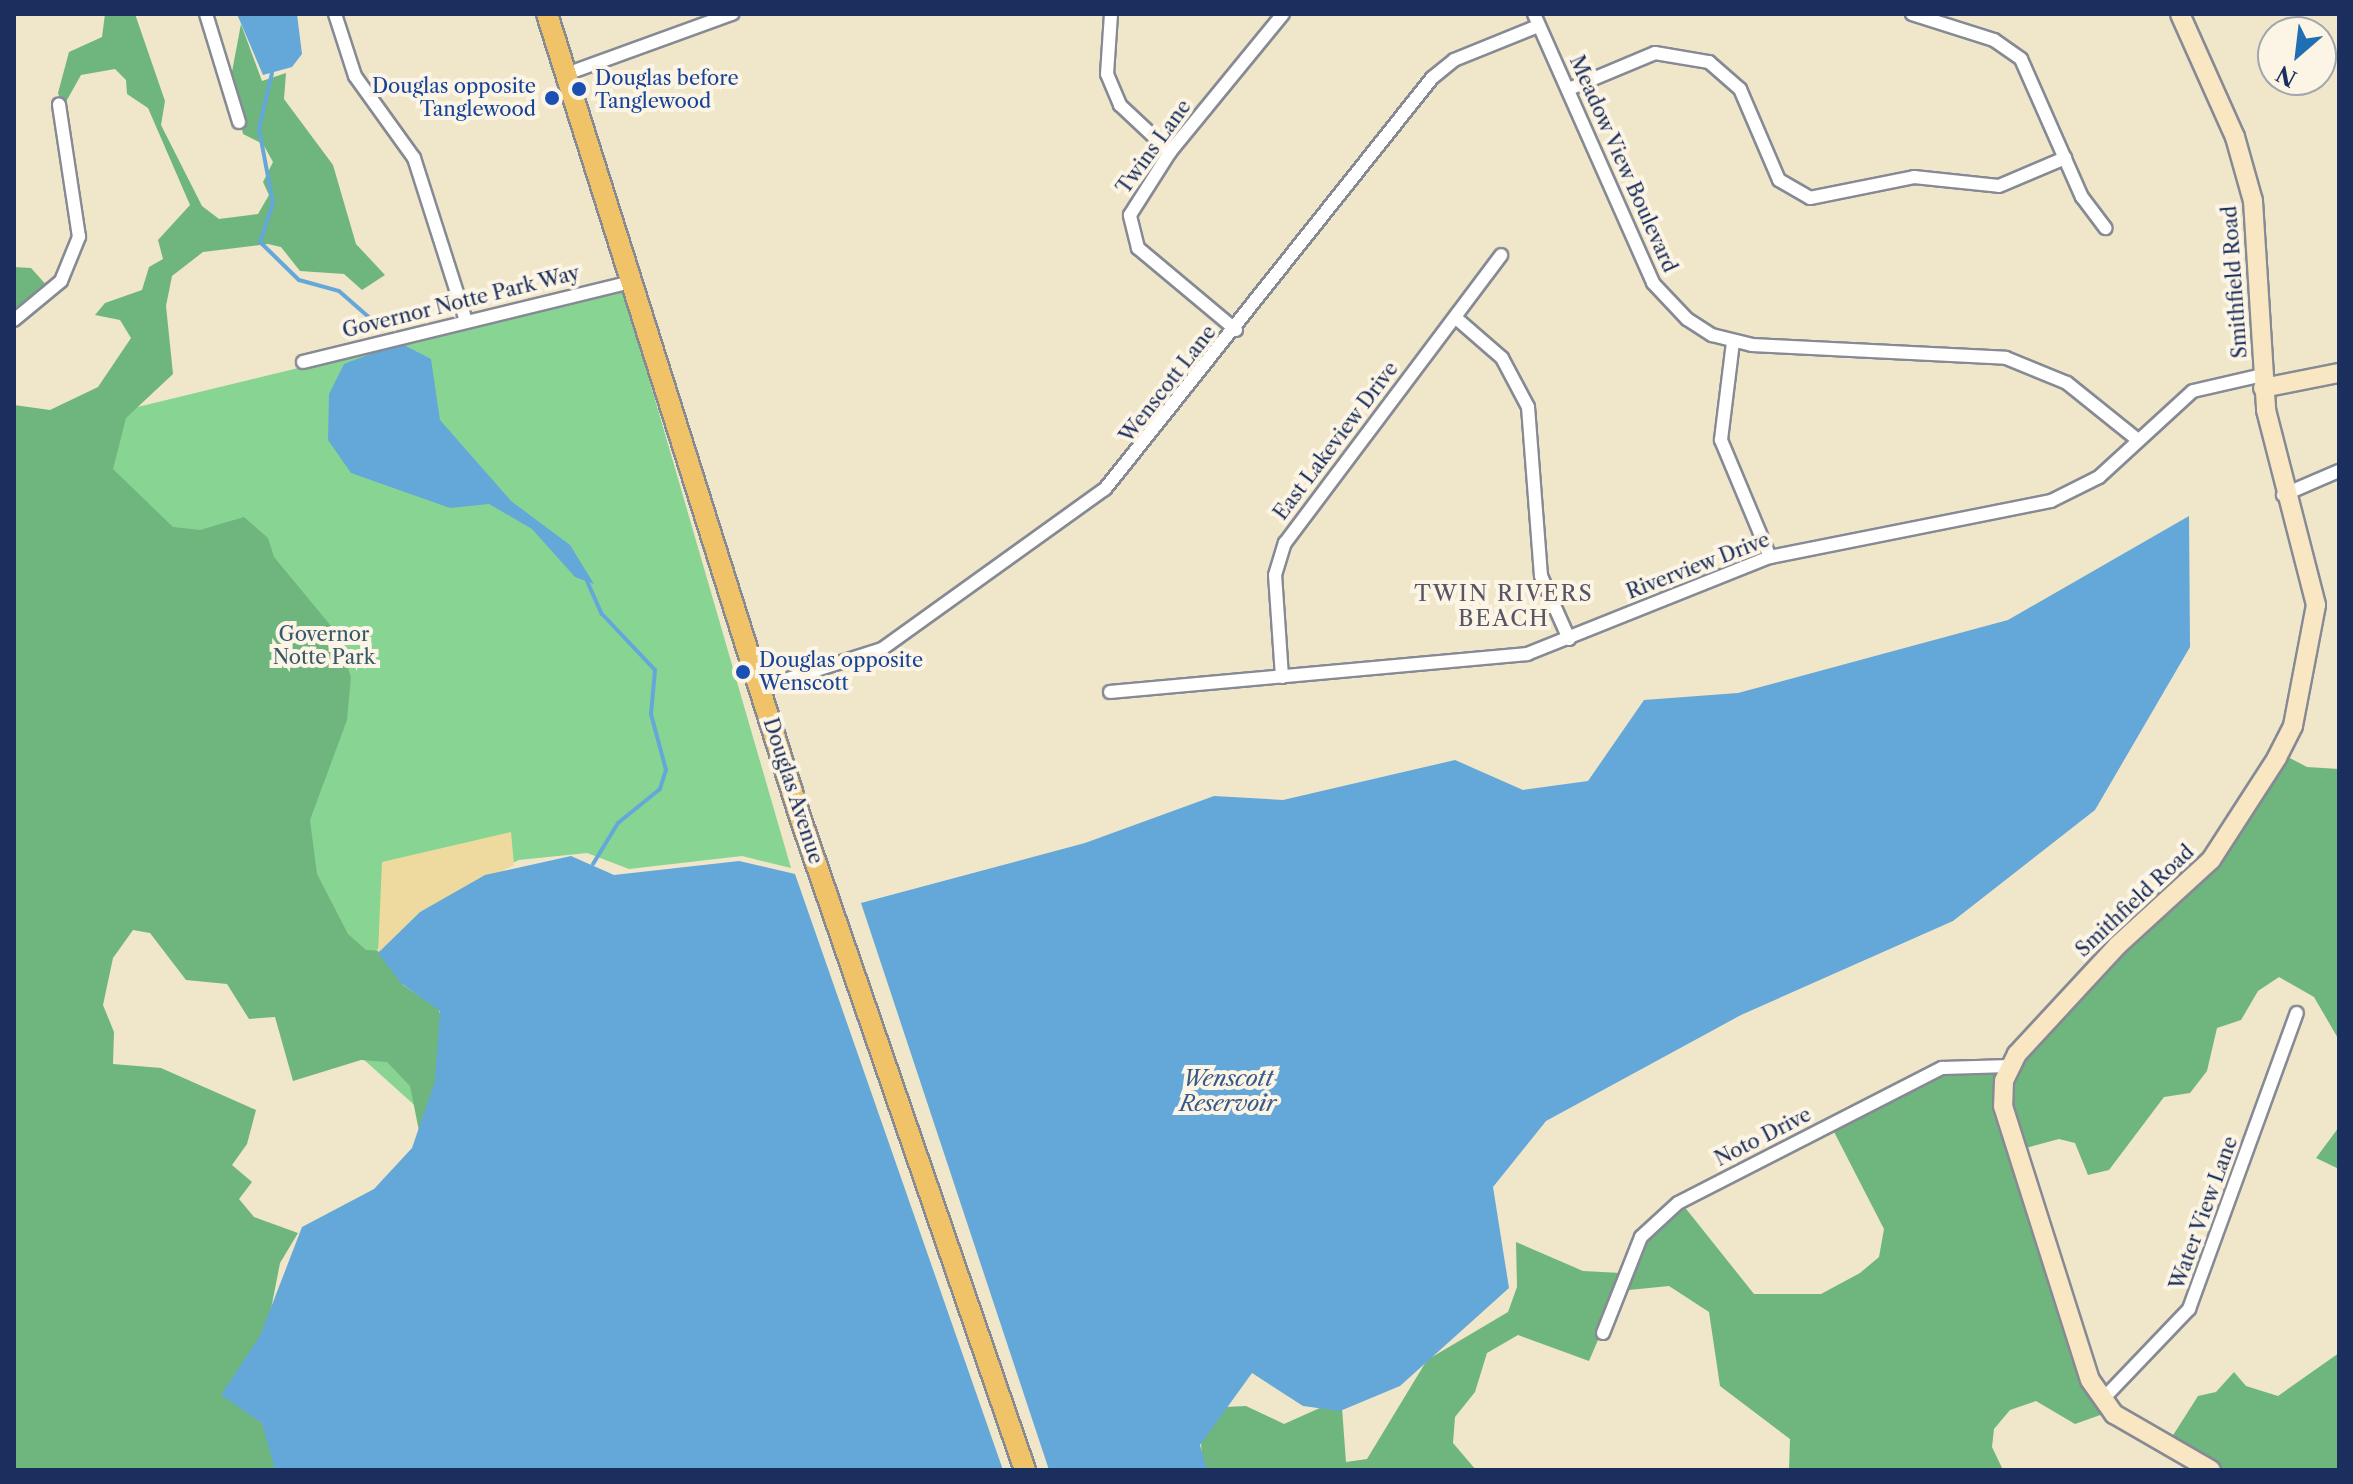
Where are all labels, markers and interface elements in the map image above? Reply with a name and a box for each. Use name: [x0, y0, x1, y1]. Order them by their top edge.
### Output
north arrow: [2257, 16, 2337, 96]
street label: Meadow View Boulevard: [1564, 51, 1682, 277]
text: N: [2272, 59, 2301, 92]
place label: Douglas before Tanglewood: [595, 66, 739, 113]
place label: Douglas opposite Tanglewood: [372, 74, 536, 121]
marker: Douglas before Tanglewood: [570, 80, 588, 98]
marker: Douglas opposite Tanglewood: [543, 89, 561, 107]
street label: Twins Lane: [1112, 95, 1196, 199]
street label: Smithfield Road: [2218, 205, 2252, 359]
street label: Governor Notte Park Way: [339, 261, 583, 343]
street label: Wenscott Lane: [1115, 321, 1221, 447]
street label: East Lakeview Drive: [1269, 357, 1403, 525]
street label: Riverview Drive: [1623, 528, 1773, 604]
district label: TWIN RIVERS BEACH: [1414, 580, 1594, 632]
park label: Governor Notte Park: [273, 623, 375, 670]
place label: Douglas opposite Wenscott: [759, 648, 923, 695]
marker: Douglas opposite Wenscott: [734, 663, 752, 681]
street label: Douglas Avenue: [758, 715, 828, 867]
street label: Smithfield Road: [2071, 840, 2199, 962]
water label: Wenscott Reservoir: [1180, 1065, 1276, 1116]
street label: Noto Drive: [1711, 1102, 1815, 1172]
street label: Water View Lane: [2165, 1132, 2243, 1294]

